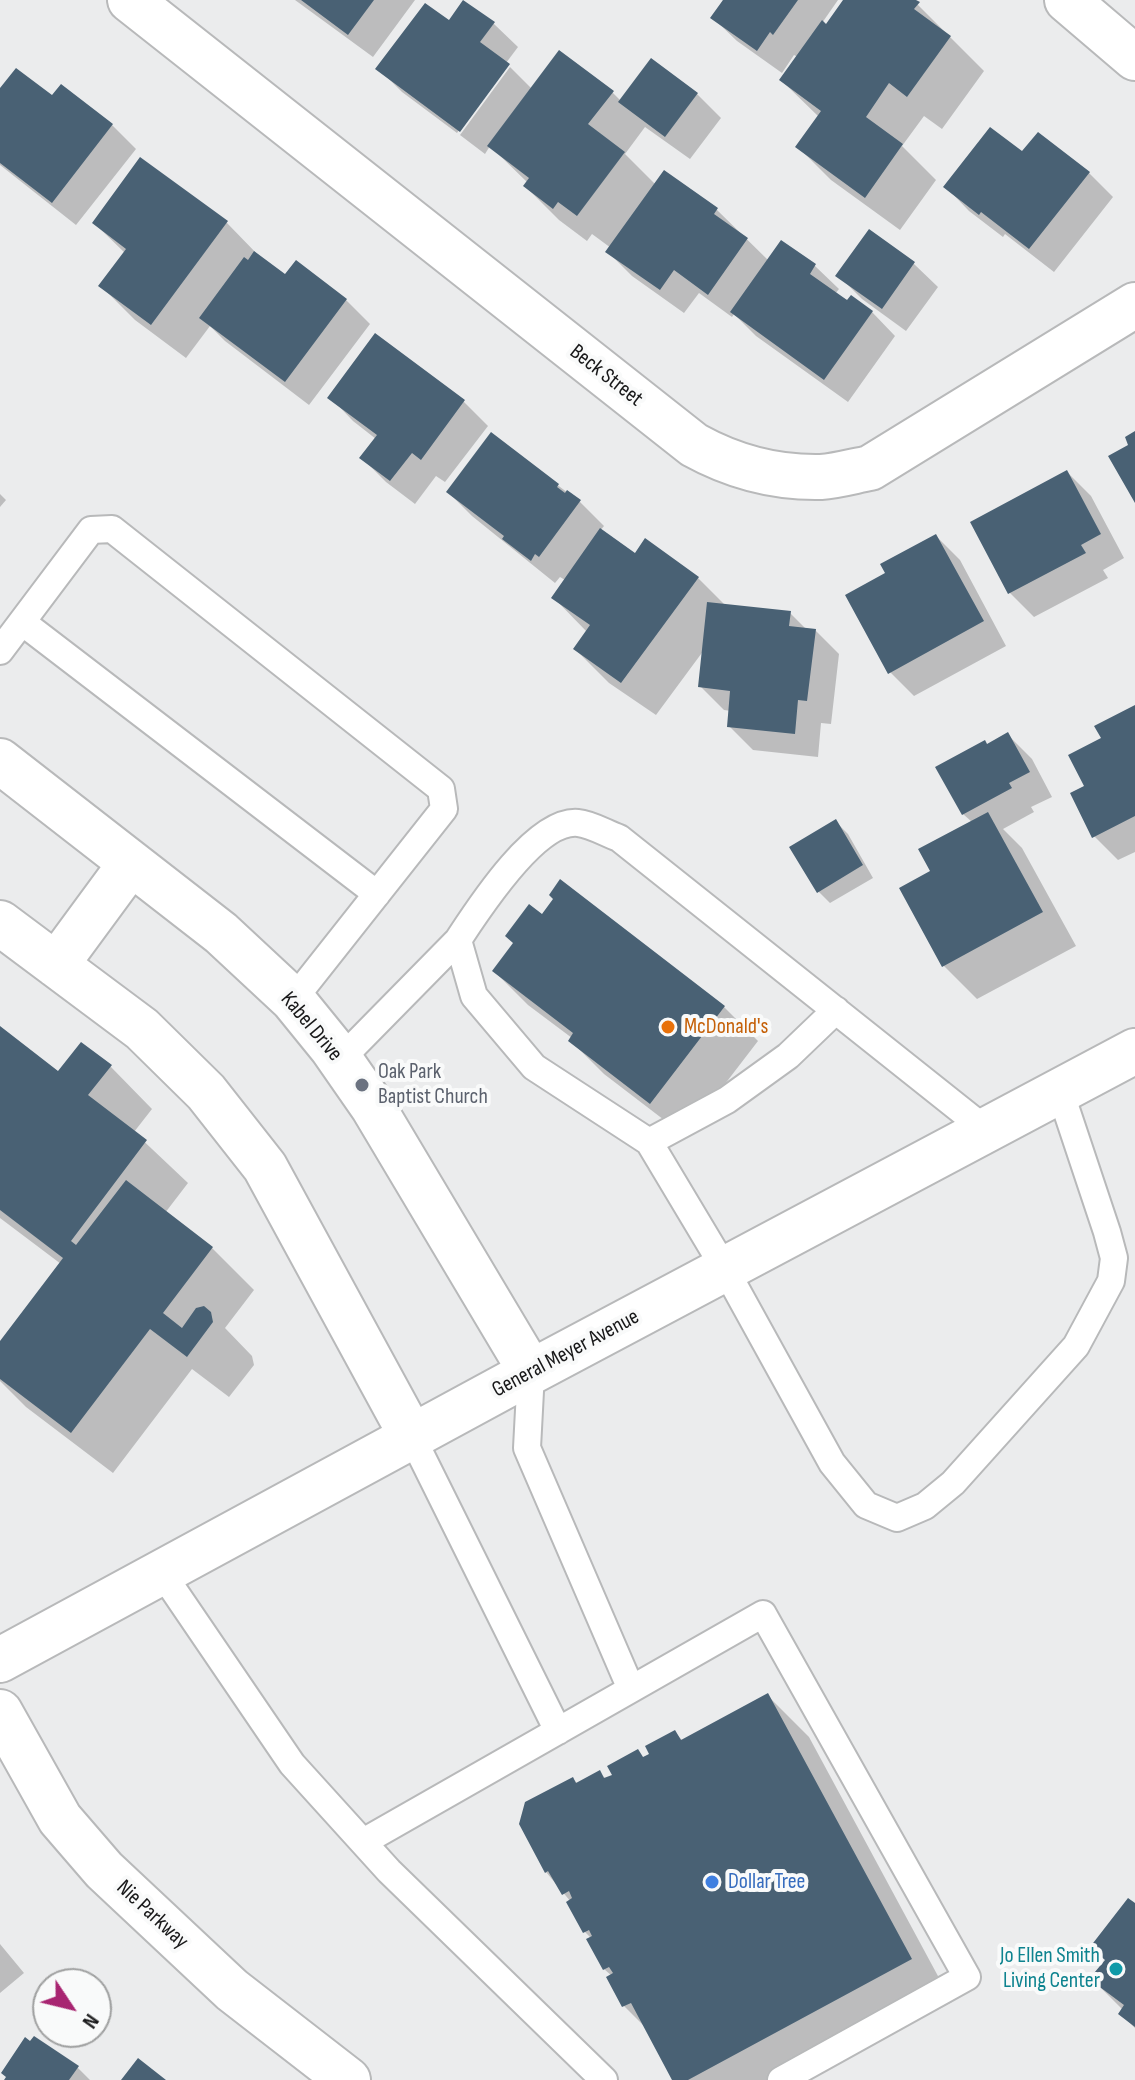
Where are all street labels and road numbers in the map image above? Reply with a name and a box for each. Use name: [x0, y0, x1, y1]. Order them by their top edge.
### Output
street label: Beck Street: [564, 339, 648, 413]
street label: Kabel Drive: [274, 987, 348, 1067]
street label: General Meyer Avenue: [488, 1304, 644, 1404]
street label: Nie Parkway: [111, 1875, 193, 1955]

